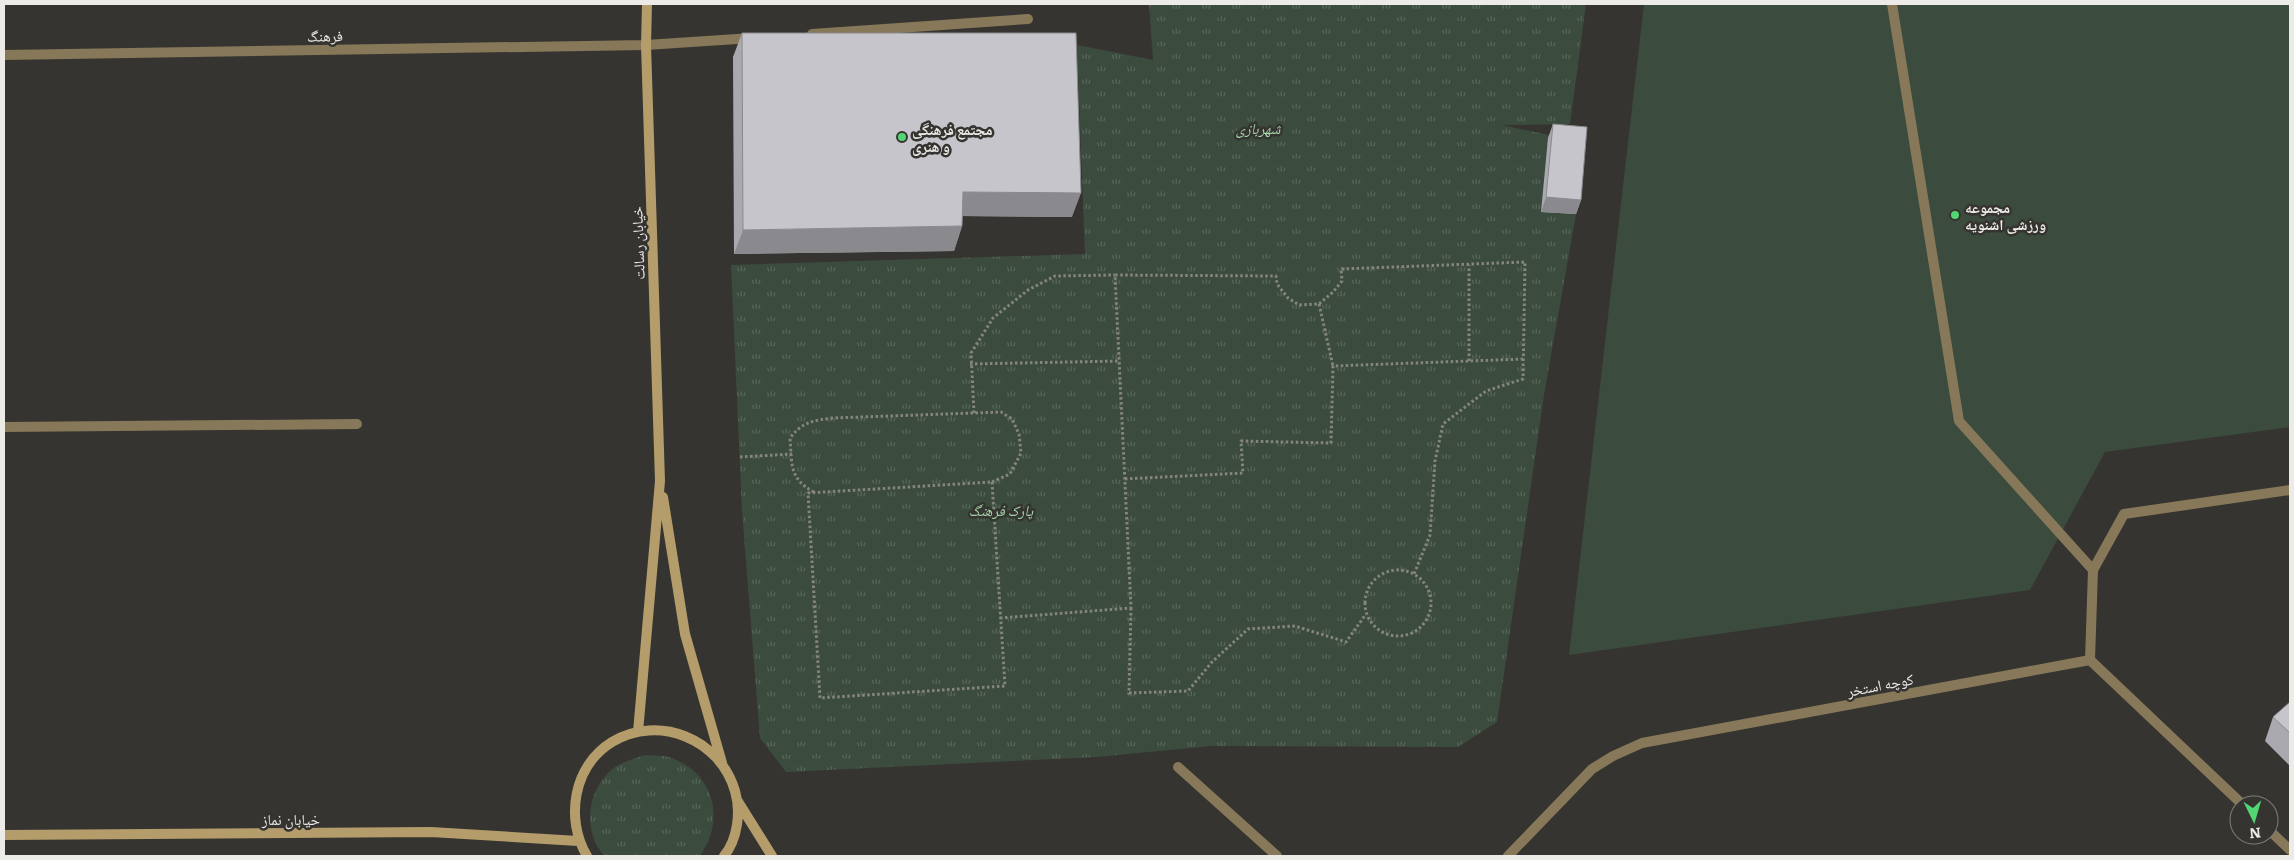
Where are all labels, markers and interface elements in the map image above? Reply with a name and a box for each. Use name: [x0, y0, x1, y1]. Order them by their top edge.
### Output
street label: فرهنگ: [307, 23, 343, 47]
park label: شهربازی: [1236, 116, 1281, 139]
place label: مجتمع فرهنگی و هنری: [912, 117, 993, 157]
marker: مجتمع فرهنگی و هنری: [896, 131, 908, 143]
place label: مجموعه ورزشی اشنویه: [1965, 195, 2046, 235]
street label: خیابان رسالت: [624, 205, 650, 280]
marker: مجموعه ورزشی اشنویه: [1949, 209, 1961, 221]
park label: پارک فرهنگ: [969, 498, 1034, 521]
street label: کوچه استخر: [1844, 666, 1915, 702]
north arrow: [2229, 795, 2279, 845]
street label: خیابان نماز: [261, 807, 321, 830]
text: N: [2248, 823, 2262, 844]

